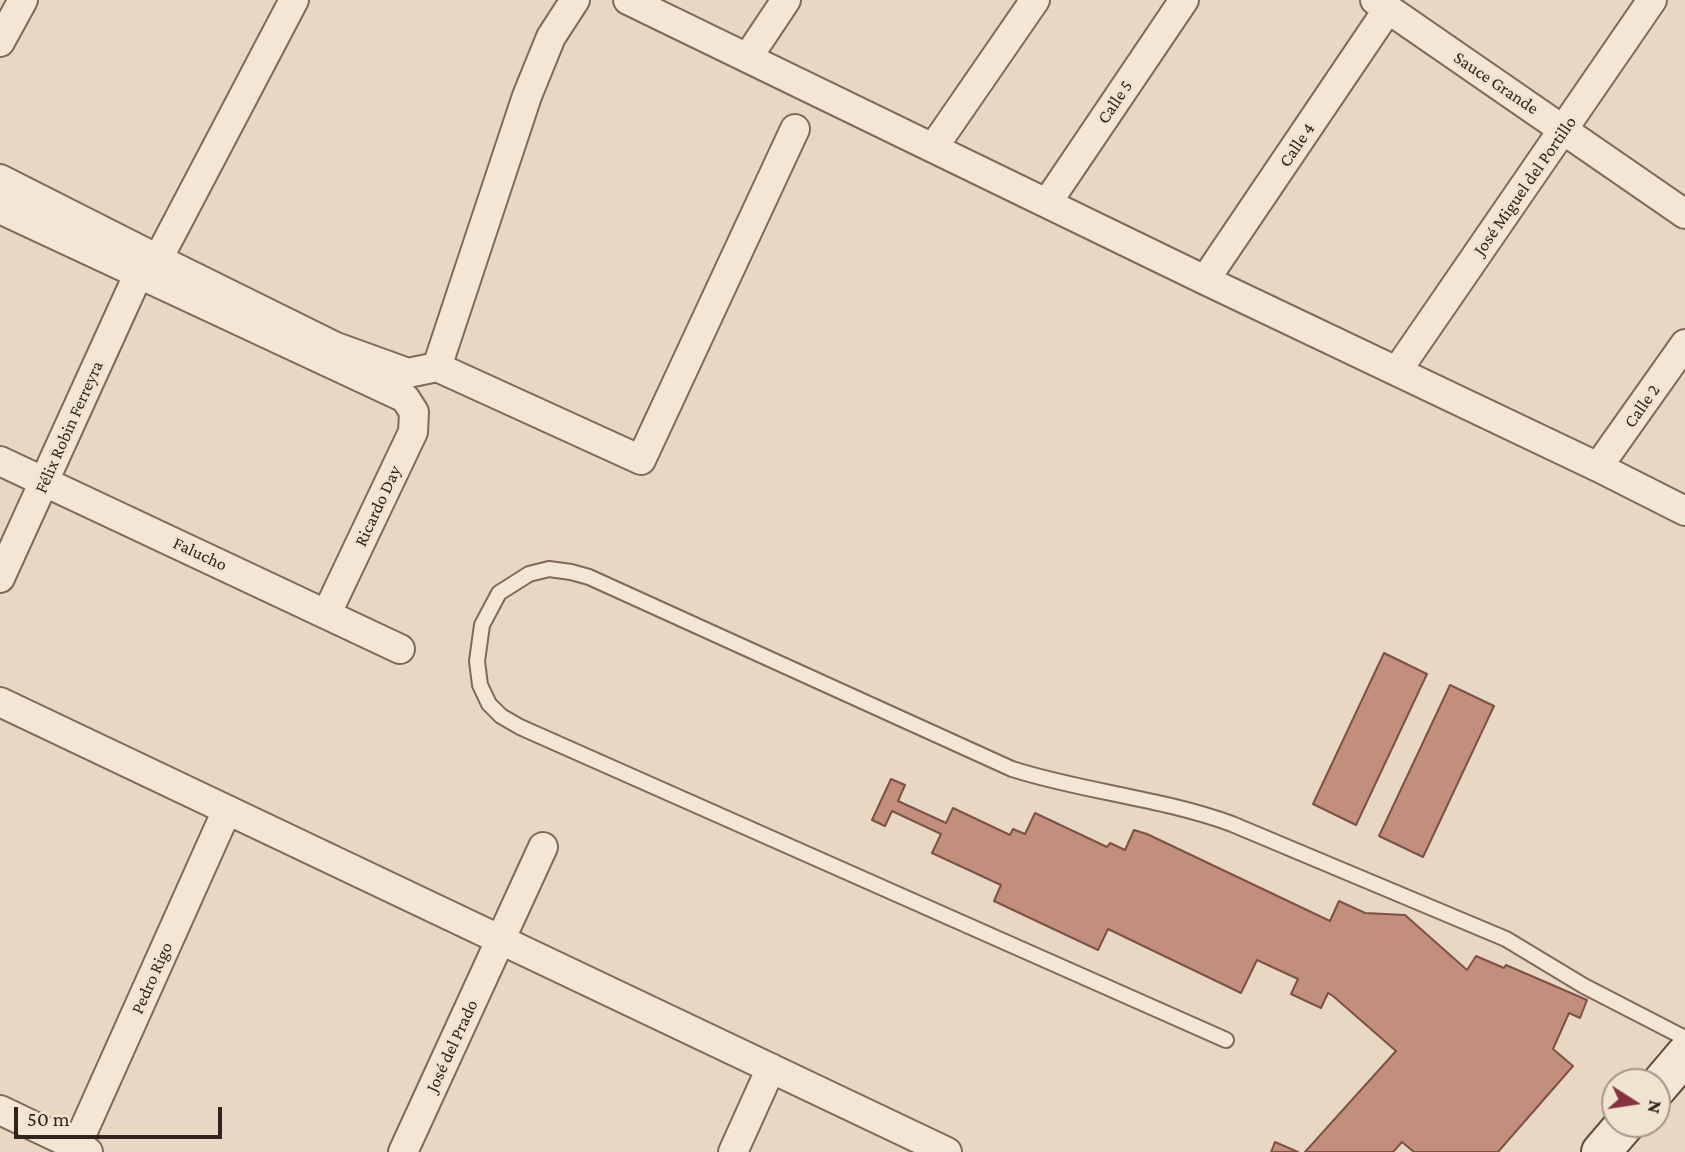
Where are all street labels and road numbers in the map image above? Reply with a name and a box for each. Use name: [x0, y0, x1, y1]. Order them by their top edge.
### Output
street label: Sauce Grande: [1449, 47, 1543, 119]
street label: Calle 5: [1093, 76, 1137, 128]
street label: José Miguel del Portillo: [1469, 112, 1581, 260]
street label: Calle 4: [1274, 119, 1320, 171]
street label: Félix Robin Ferreyra: [30, 357, 108, 497]
street label: Calle 2: [1619, 380, 1665, 432]
street label: Ricardo Day: [350, 462, 406, 550]
street label: Falucho: [170, 532, 230, 576]
street label: Pedro Rigo: [127, 939, 177, 1017]
street label: José del Prado: [421, 996, 483, 1096]

